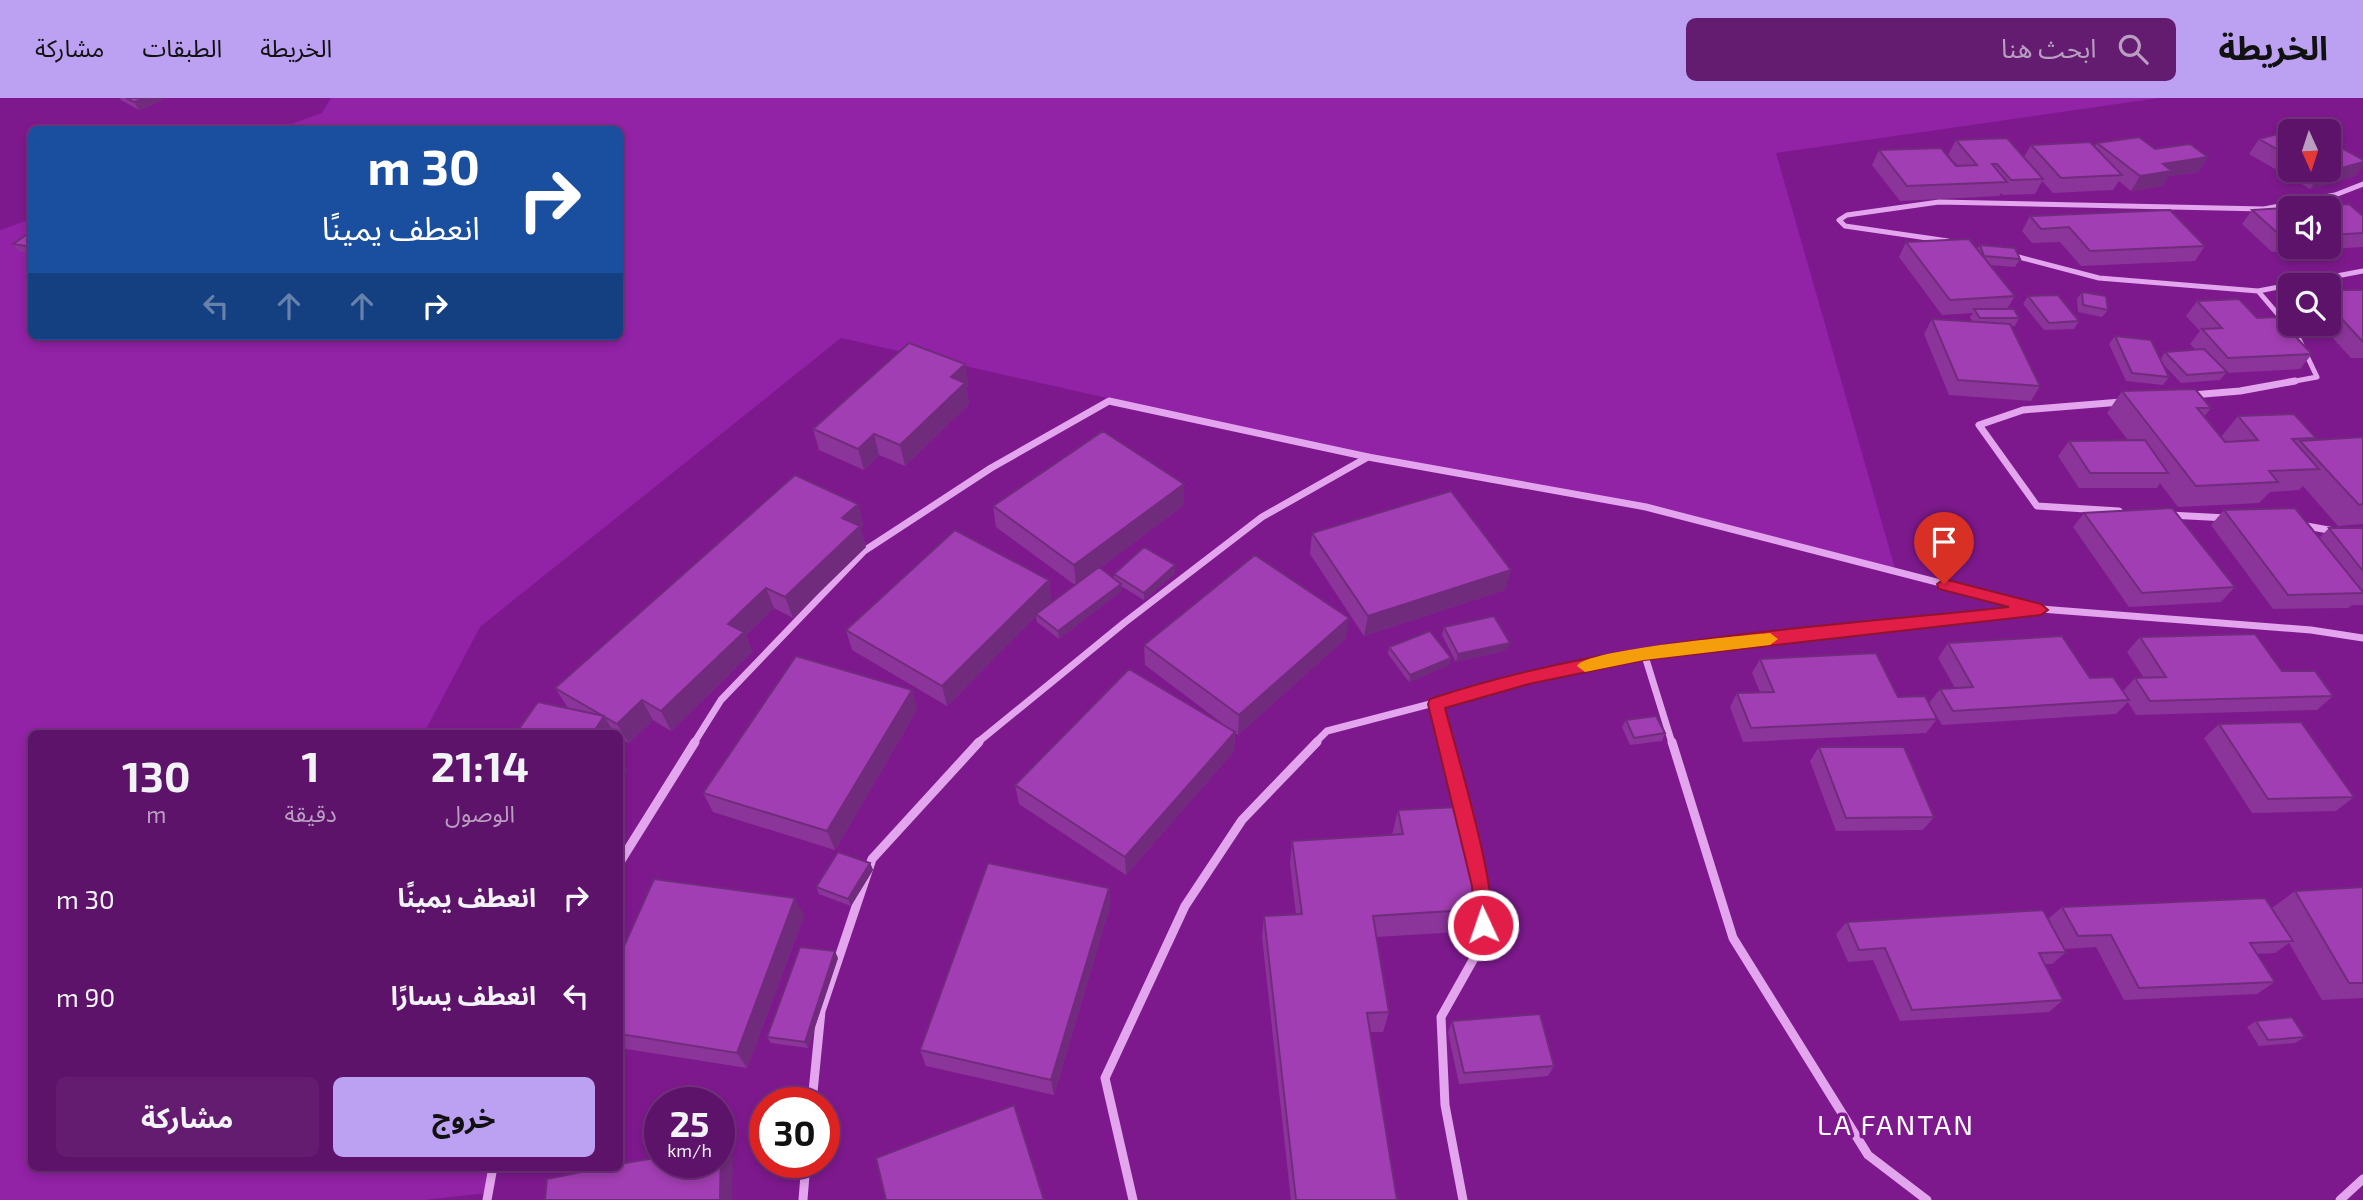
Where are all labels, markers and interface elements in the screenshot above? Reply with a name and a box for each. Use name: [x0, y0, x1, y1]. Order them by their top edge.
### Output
search box: [1686, 18, 2176, 81]
text: الخريطة: [2218, 27, 2328, 67]
icon: search: [2114, 30, 2152, 68]
text: ابحث هنا: [2001, 32, 2096, 63]
text: مشاركة: [35, 33, 104, 62]
text: الطبقات: [142, 33, 222, 62]
text: الخريطة: [260, 33, 332, 62]
north arrow: [2278, 119, 2342, 182]
map controls: [2278, 119, 2341, 336]
text: 30 m: [368, 136, 480, 195]
icon: right: [504, 154, 595, 245]
button: sound: [2278, 196, 2341, 259]
text: انعطف يمينًا: [322, 208, 480, 246]
button: search: [2278, 273, 2341, 336]
icon: left: [197, 287, 235, 325]
icon: ahead: [270, 287, 308, 325]
icon: ahead: [343, 287, 381, 325]
icon: right: [416, 287, 454, 325]
pin: [1914, 512, 1974, 584]
icon: arrive: [1925, 523, 1963, 561]
text: 1: [302, 740, 320, 790]
text: 21:14: [431, 740, 529, 790]
text: 130: [122, 750, 190, 800]
text: دقيقة: [284, 799, 337, 827]
text: الوصول: [445, 799, 515, 827]
text: m: [146, 800, 166, 828]
icon: right: [557, 879, 595, 917]
text: انعطف يمينًا: [397, 881, 536, 912]
text: 30 m: [56, 883, 115, 914]
position arrow: [1446, 888, 1520, 962]
icon: left: [557, 977, 595, 1015]
text: انعطف يسارًا: [391, 979, 536, 1010]
text: 90 m: [56, 981, 115, 1012]
button: مشاركة: [56, 1077, 319, 1157]
button: خروج: [333, 1077, 595, 1157]
speed limit sign: 30: [749, 1087, 840, 1178]
text: 25: [670, 1102, 709, 1144]
district label: LA FANTAN: [1817, 1107, 1975, 1141]
text: km/h: [667, 1139, 712, 1161]

